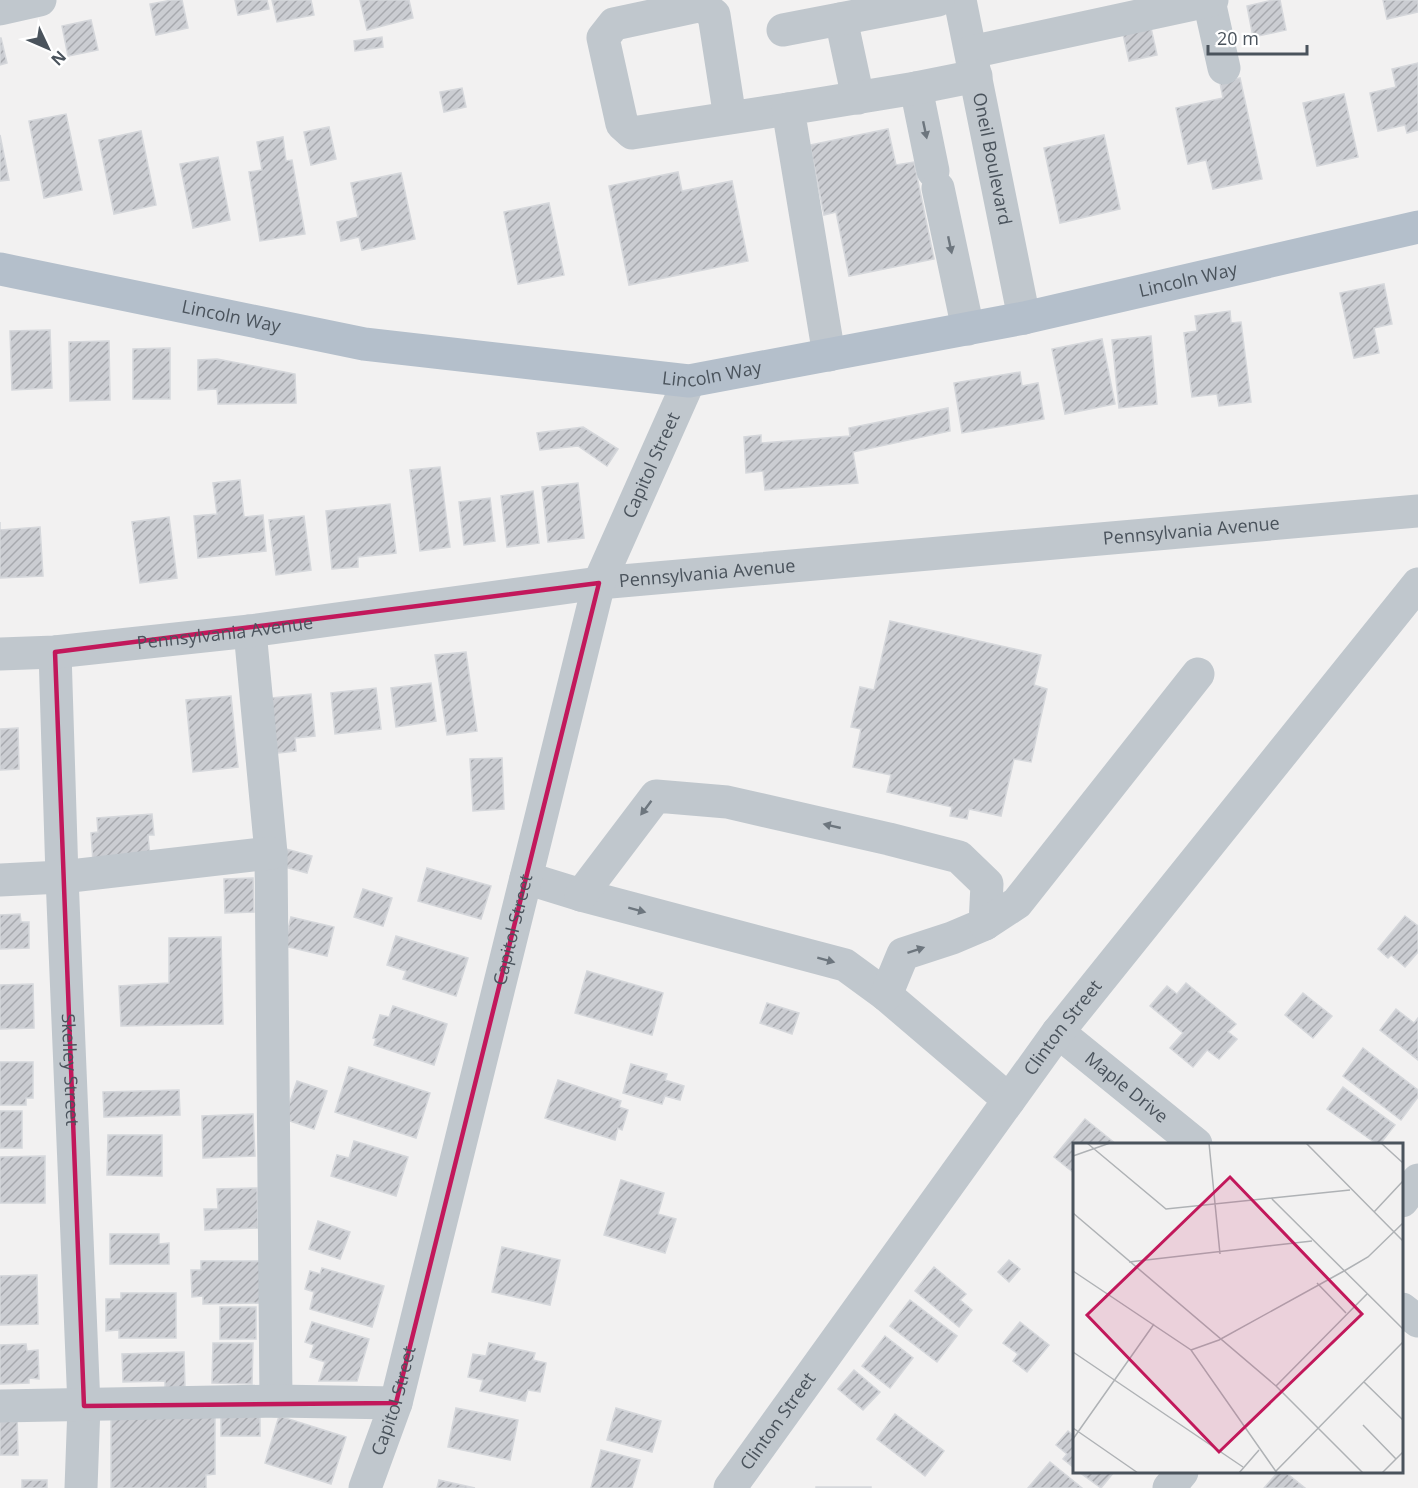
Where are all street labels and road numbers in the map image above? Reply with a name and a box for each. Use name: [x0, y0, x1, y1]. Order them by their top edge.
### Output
street label: Oneil Boulevard: [968, 90, 1018, 227]
street label: Lincoln Way: [1136, 256, 1240, 302]
street label: Lincoln Way: [180, 294, 284, 338]
street label: Lincoln Way: [661, 354, 764, 392]
street label: Capitol Street: [616, 408, 685, 522]
street label: Pennsylvania Avenue: [1102, 510, 1280, 550]
street label: Pennsylvania Avenue: [618, 553, 796, 592]
street label: Pennsylvania Avenue: [135, 609, 314, 654]
street label: Capitol Street: [487, 871, 537, 988]
street label: Clinton Street: [1018, 974, 1106, 1080]
street label: Skelley Street: [57, 1013, 85, 1126]
street label: Maple Drive: [1080, 1046, 1174, 1128]
street label: Capitol Street: [365, 1343, 421, 1459]
street label: Clinton Street: [734, 1367, 820, 1474]

